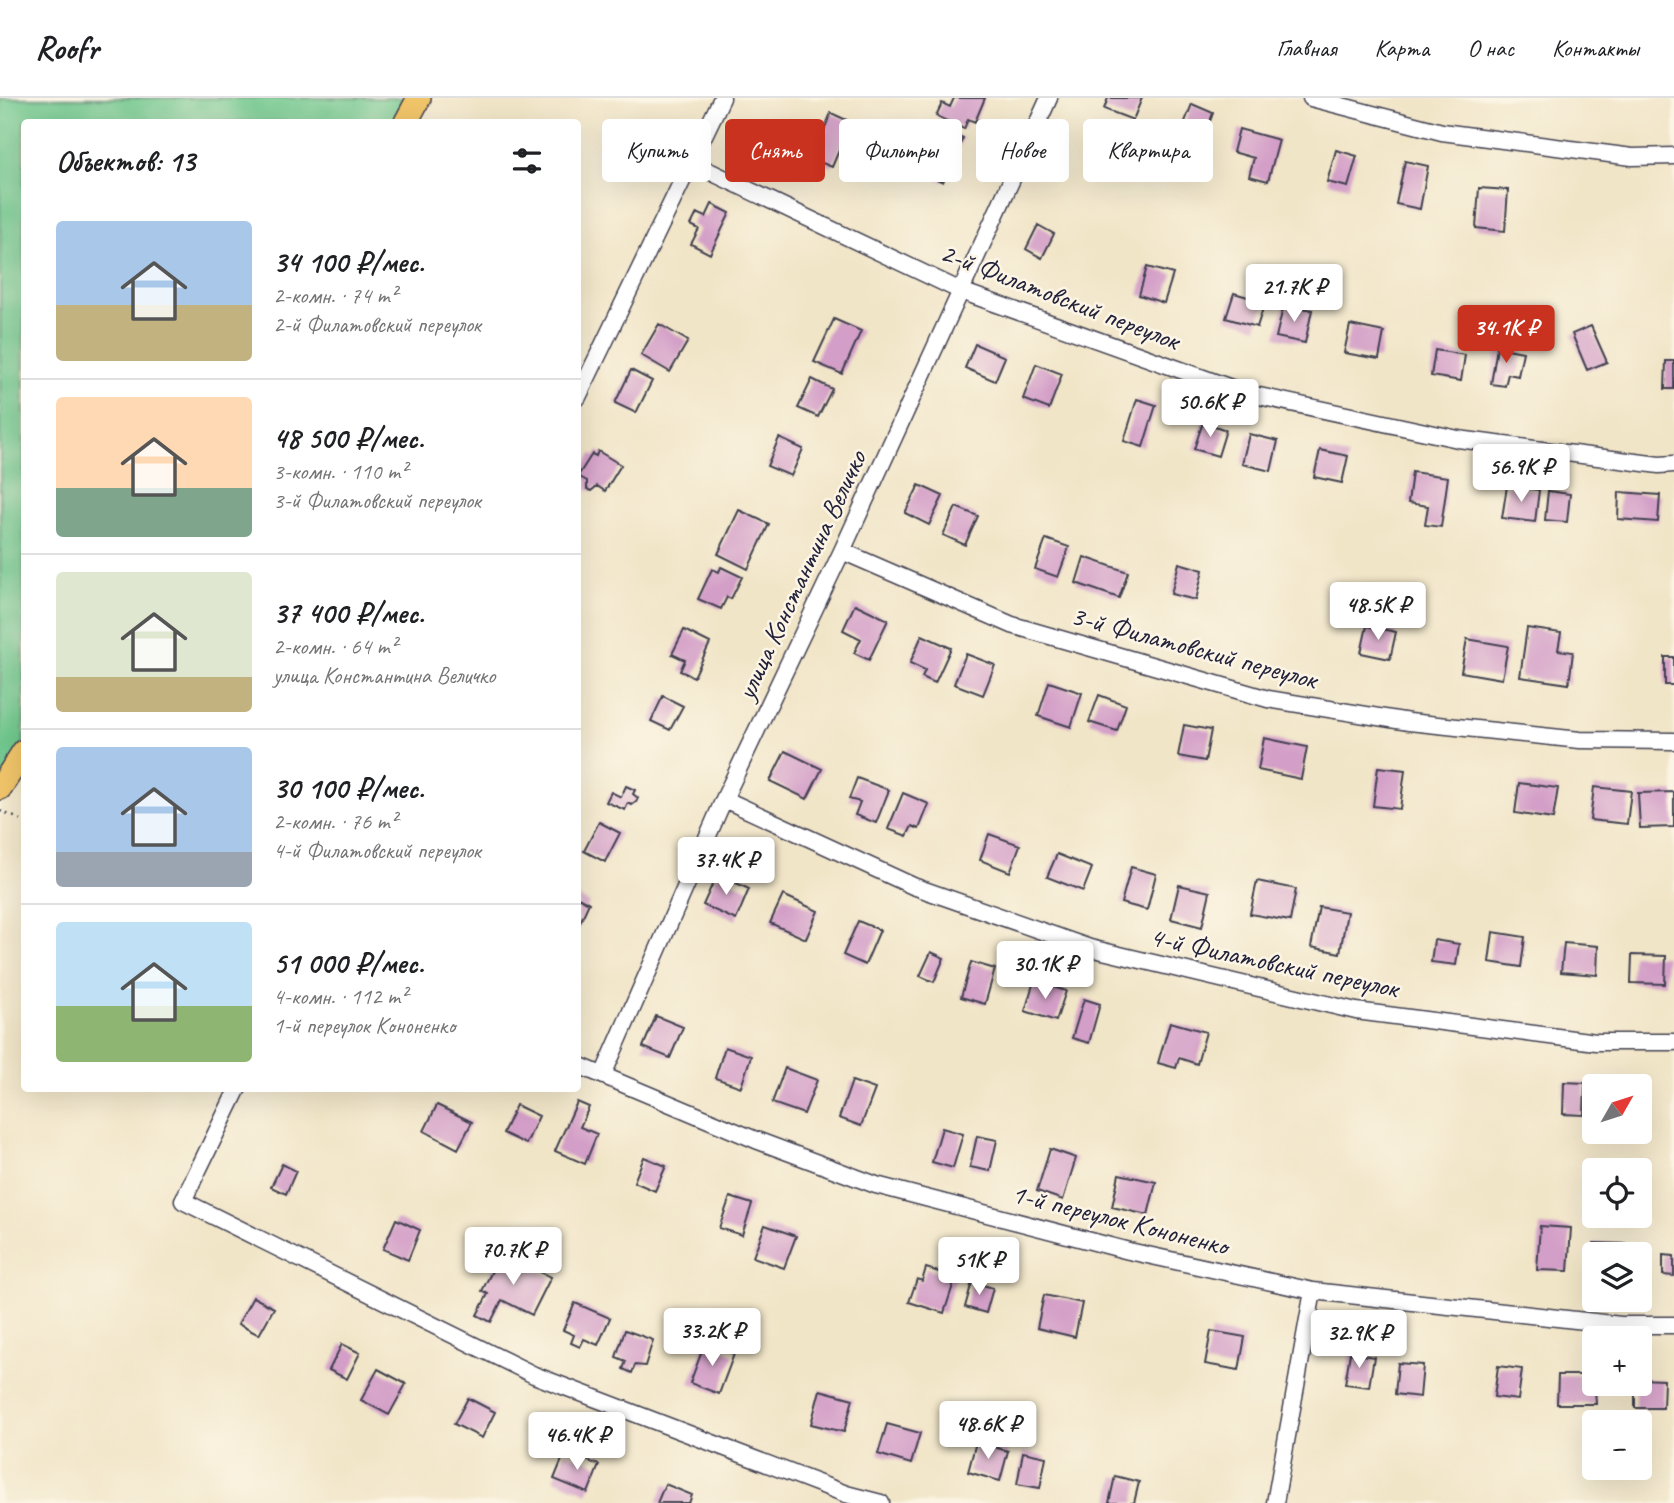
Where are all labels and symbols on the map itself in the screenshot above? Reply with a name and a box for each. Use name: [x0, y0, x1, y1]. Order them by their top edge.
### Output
street label: 2-й Филатовский переулок: [936, 234, 1187, 359]
pin: 21.7K ₽: [1229, 264, 1359, 324]
pin: 34.1K ₽: [1441, 306, 1571, 365]
pin: 50.6K ₽: [1145, 380, 1275, 439]
street label: улица Константина Величко: [727, 443, 875, 707]
pin: 56.9K ₽: [1456, 444, 1586, 504]
pin: 48.5K ₽: [1313, 582, 1443, 642]
street label: 3-й Филатовский переулок: [1067, 597, 1323, 697]
pin: 37.4K ₽: [661, 838, 791, 897]
street label: 4-й Филатовский переулок: [1147, 919, 1404, 1006]
pin: 30.1K ₽: [980, 942, 1110, 1001]
north arrow: [1582, 1074, 1652, 1144]
street label: 1-й переулок Кононенко: [1008, 1175, 1235, 1264]
pin: 70.7K ₽: [448, 1228, 578, 1287]
pin: 51K ₽: [930, 1238, 1028, 1297]
pin: 33.2K ₽: [647, 1308, 777, 1368]
pin: 32.9K ₽: [1294, 1310, 1424, 1370]
pin: 48.6K ₽: [923, 1402, 1053, 1461]
pin: 46.4K ₽: [512, 1412, 642, 1472]

